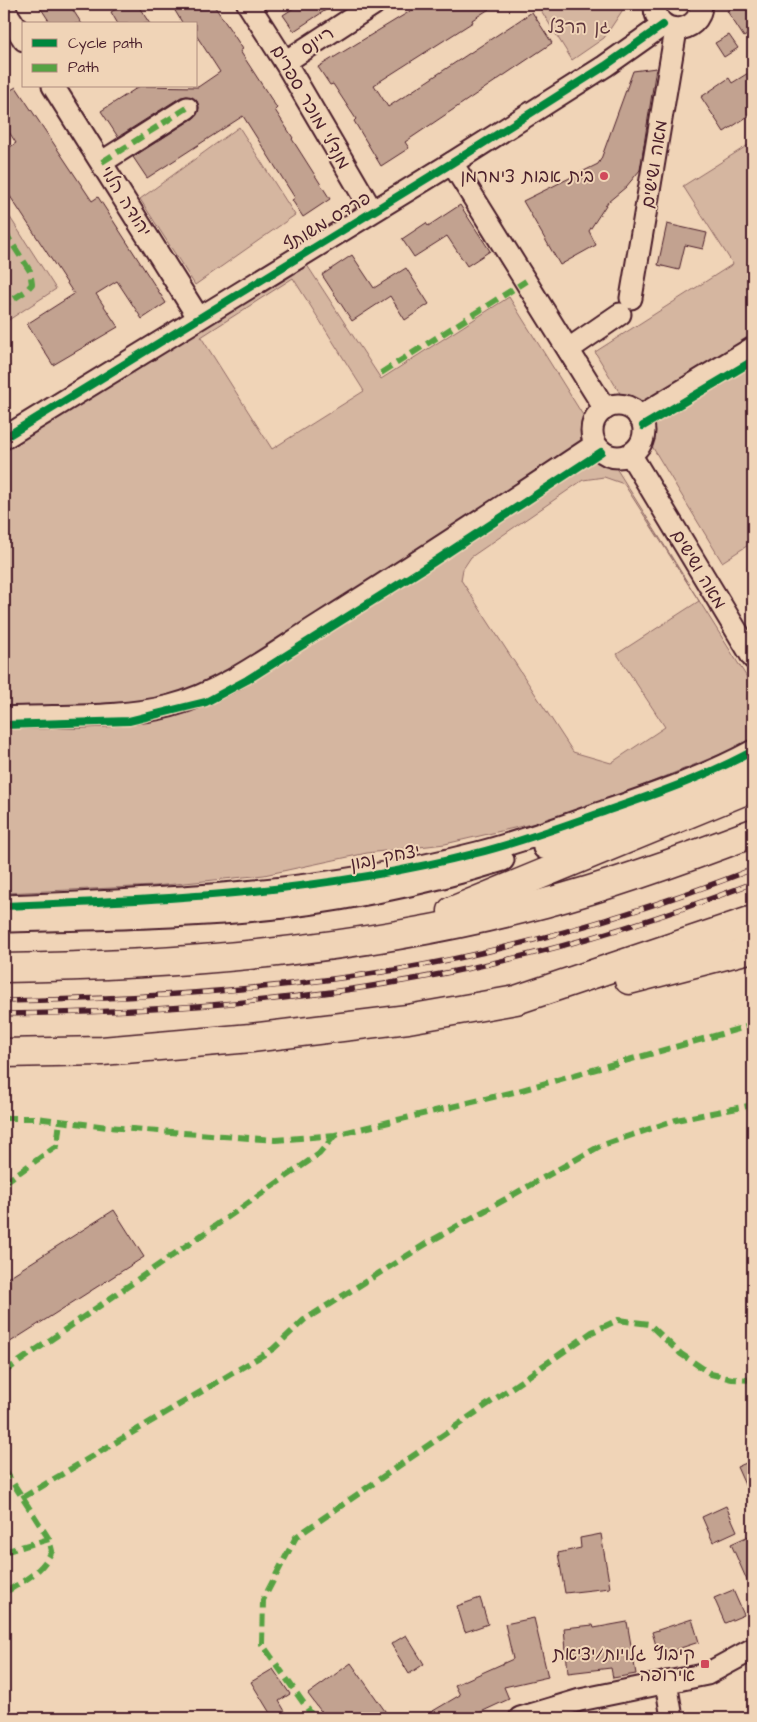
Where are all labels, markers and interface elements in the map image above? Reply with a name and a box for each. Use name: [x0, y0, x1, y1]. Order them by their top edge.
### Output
park label: גן הרצל: [547, 15, 611, 40]
street label: ריינס: [295, 21, 339, 62]
legend: [22, 22, 198, 88]
text: Cycle path: [68, 33, 143, 55]
street label: מנדלי מוכר ספרים: [265, 41, 356, 174]
text: Path: [68, 57, 99, 78]
street label: מאה ושישים: [635, 118, 674, 210]
street label: יהודה הלוי: [94, 161, 157, 241]
place label: בית אבות צימרמן: [460, 164, 594, 189]
marker: בית אבות צימרמן: [598, 170, 610, 182]
street label: פרדס משותף: [279, 185, 376, 257]
street label: מאה ושישים: [665, 525, 732, 614]
street label: יצחק נבון: [348, 838, 422, 877]
place label: קיבוץ גלויות/יציאת אירופה: [552, 1642, 695, 1688]
marker: קיבוץ גלויות/יציאת אירופה: [699, 1658, 711, 1670]

